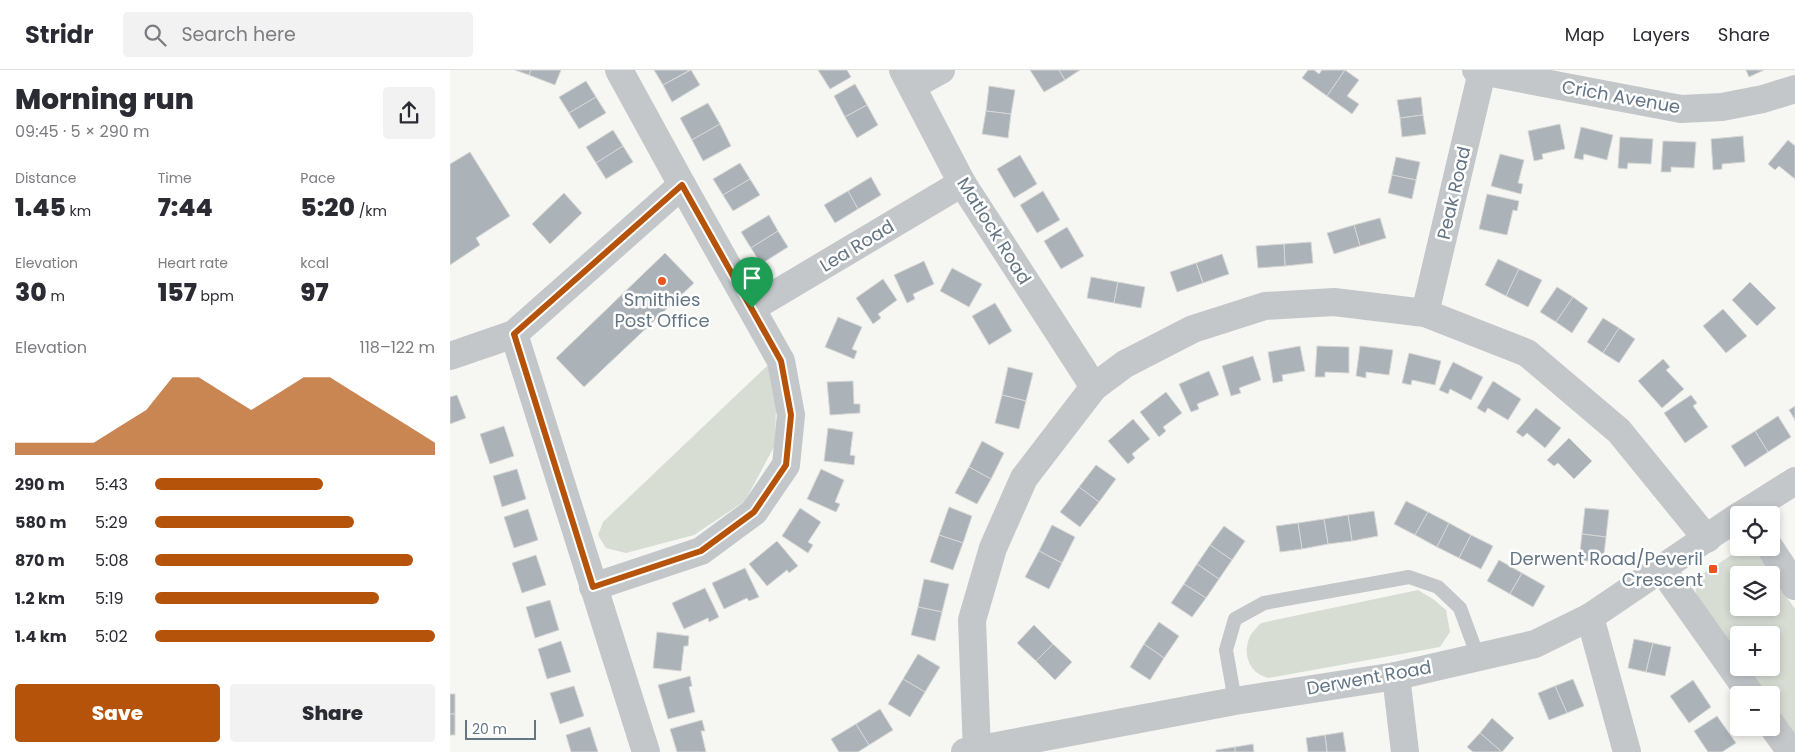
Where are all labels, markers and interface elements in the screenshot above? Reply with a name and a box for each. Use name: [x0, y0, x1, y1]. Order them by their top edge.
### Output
search box: [123, 12, 473, 57]
text: Stridr: [25, 18, 93, 51]
icon: search: [141, 21, 169, 49]
text: Search here: [181, 21, 296, 48]
text: Map: [1565, 22, 1605, 47]
text: Layers: [1633, 22, 1690, 47]
text: Share: [1718, 22, 1770, 47]
street label: Crich Avenue: [1560, 74, 1682, 119]
text: Morning run: [15, 80, 194, 119]
button: share: [383, 87, 435, 139]
text: 09:45 · 5 × 290 m: [15, 120, 150, 143]
street label: Peak Road: [1431, 144, 1476, 242]
text: Distance: [15, 168, 76, 188]
text: Time: [158, 168, 192, 188]
text: Pace: [300, 168, 335, 188]
street label: Matlock Road: [952, 172, 1037, 289]
text: 1.45: [15, 190, 66, 225]
text: 7:44: [158, 190, 213, 225]
text: 5:20: [300, 190, 355, 225]
text: km: [66, 201, 91, 221]
text: /km: [355, 201, 387, 221]
street label: Lea Road: [815, 214, 899, 278]
text: Elevation: [15, 253, 78, 273]
text: Heart rate: [158, 253, 228, 273]
text: kcal: [300, 253, 329, 273]
pin: [731, 257, 773, 308]
icon: arrive: [738, 264, 766, 292]
text: 30: [15, 275, 47, 310]
text: 157: [158, 275, 197, 310]
text: 97: [300, 275, 329, 310]
marker: Smithies Post Office: [656, 275, 668, 287]
text: m: [47, 286, 65, 306]
text: bpm: [197, 286, 234, 306]
place label: Smithies Post Office: [614, 287, 710, 333]
text: Elevation: [15, 336, 87, 359]
text: 118–122 m: [360, 336, 435, 359]
text: 290 m: [15, 473, 65, 496]
text: 5:43: [95, 473, 128, 496]
map controls: [1730, 506, 1780, 736]
button: locate: [1730, 506, 1780, 556]
text: 580 m: [15, 511, 67, 534]
text: 5:29: [95, 511, 128, 534]
place label: Derwent Road/Peveril Crescent: [1510, 546, 1703, 592]
text: 870 m: [15, 549, 65, 572]
text: 5:08: [95, 549, 129, 572]
marker: Derwent Road/Peveril Crescent: [1707, 563, 1719, 575]
button: layers: [1730, 566, 1780, 616]
text: 1.2 km: [15, 587, 65, 610]
text: 5:19: [95, 587, 124, 610]
text: 1.4 km: [15, 625, 67, 648]
text: 5:02: [95, 625, 128, 648]
button: +: [1730, 626, 1780, 676]
street label: Derwent Road: [1305, 654, 1433, 701]
button: Save: [15, 684, 220, 742]
button: Share: [230, 684, 435, 742]
button: −: [1730, 686, 1780, 736]
scale bar: [465, 717, 536, 740]
text: 20 m: [472, 719, 507, 739]

